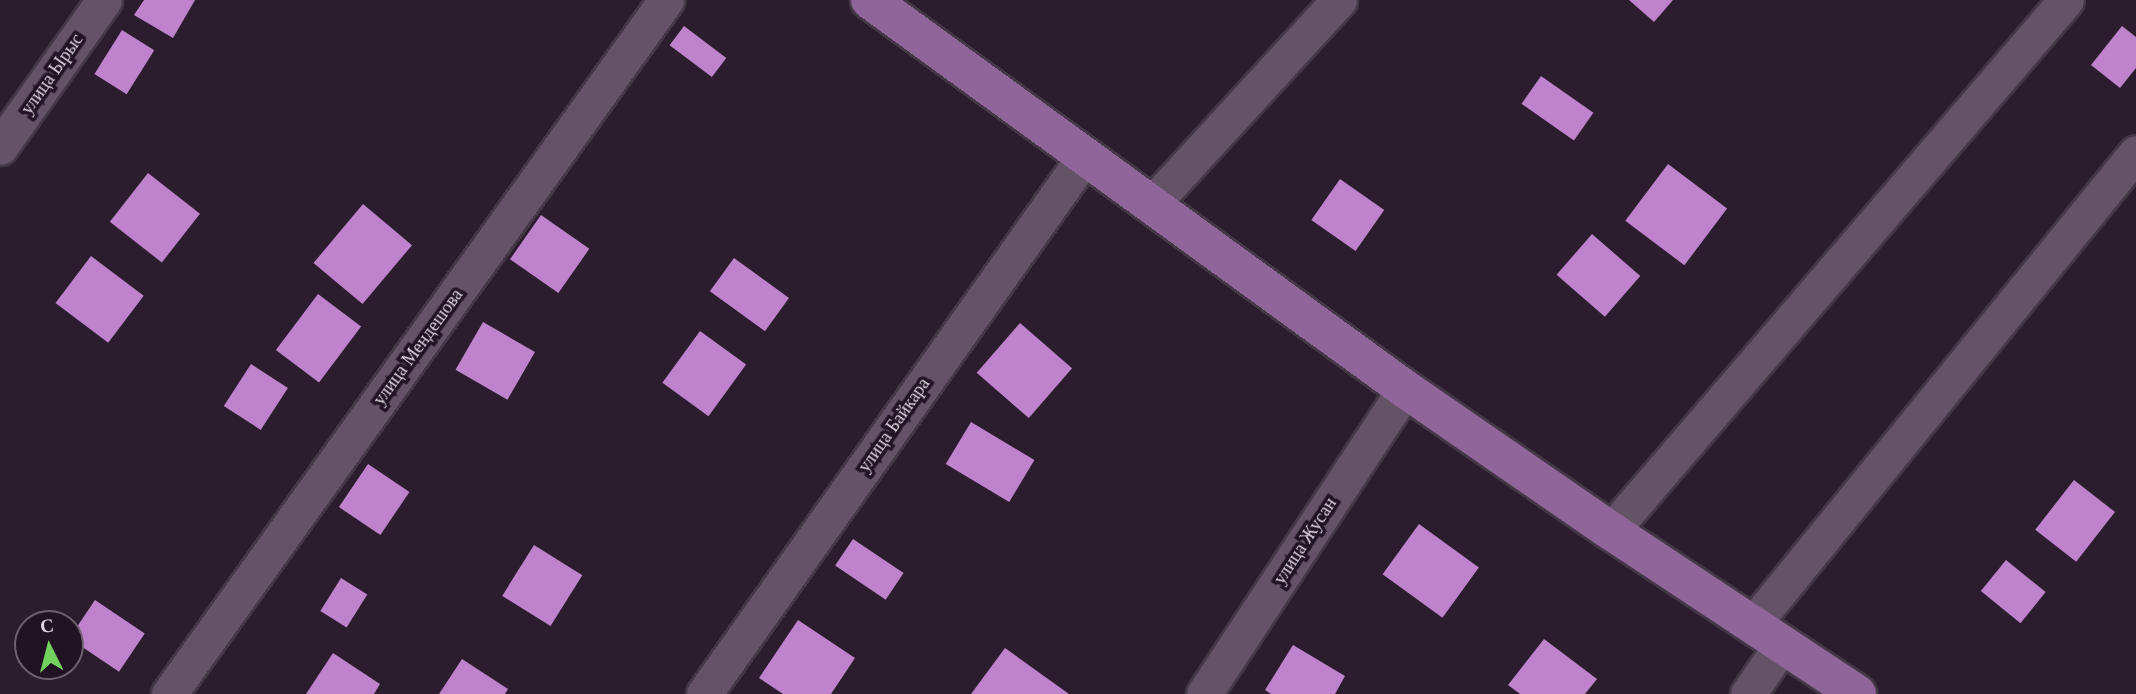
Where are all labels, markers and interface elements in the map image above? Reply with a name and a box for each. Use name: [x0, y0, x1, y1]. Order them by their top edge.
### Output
street label: улица Ырыс: [16, 29, 88, 119]
street label: улица Мендешова: [369, 285, 467, 409]
street label: улица Байкара: [854, 374, 934, 476]
street label: улица Жусан: [1269, 494, 1341, 588]
north arrow: [14, 610, 84, 680]
text: С: [39, 614, 55, 637]

